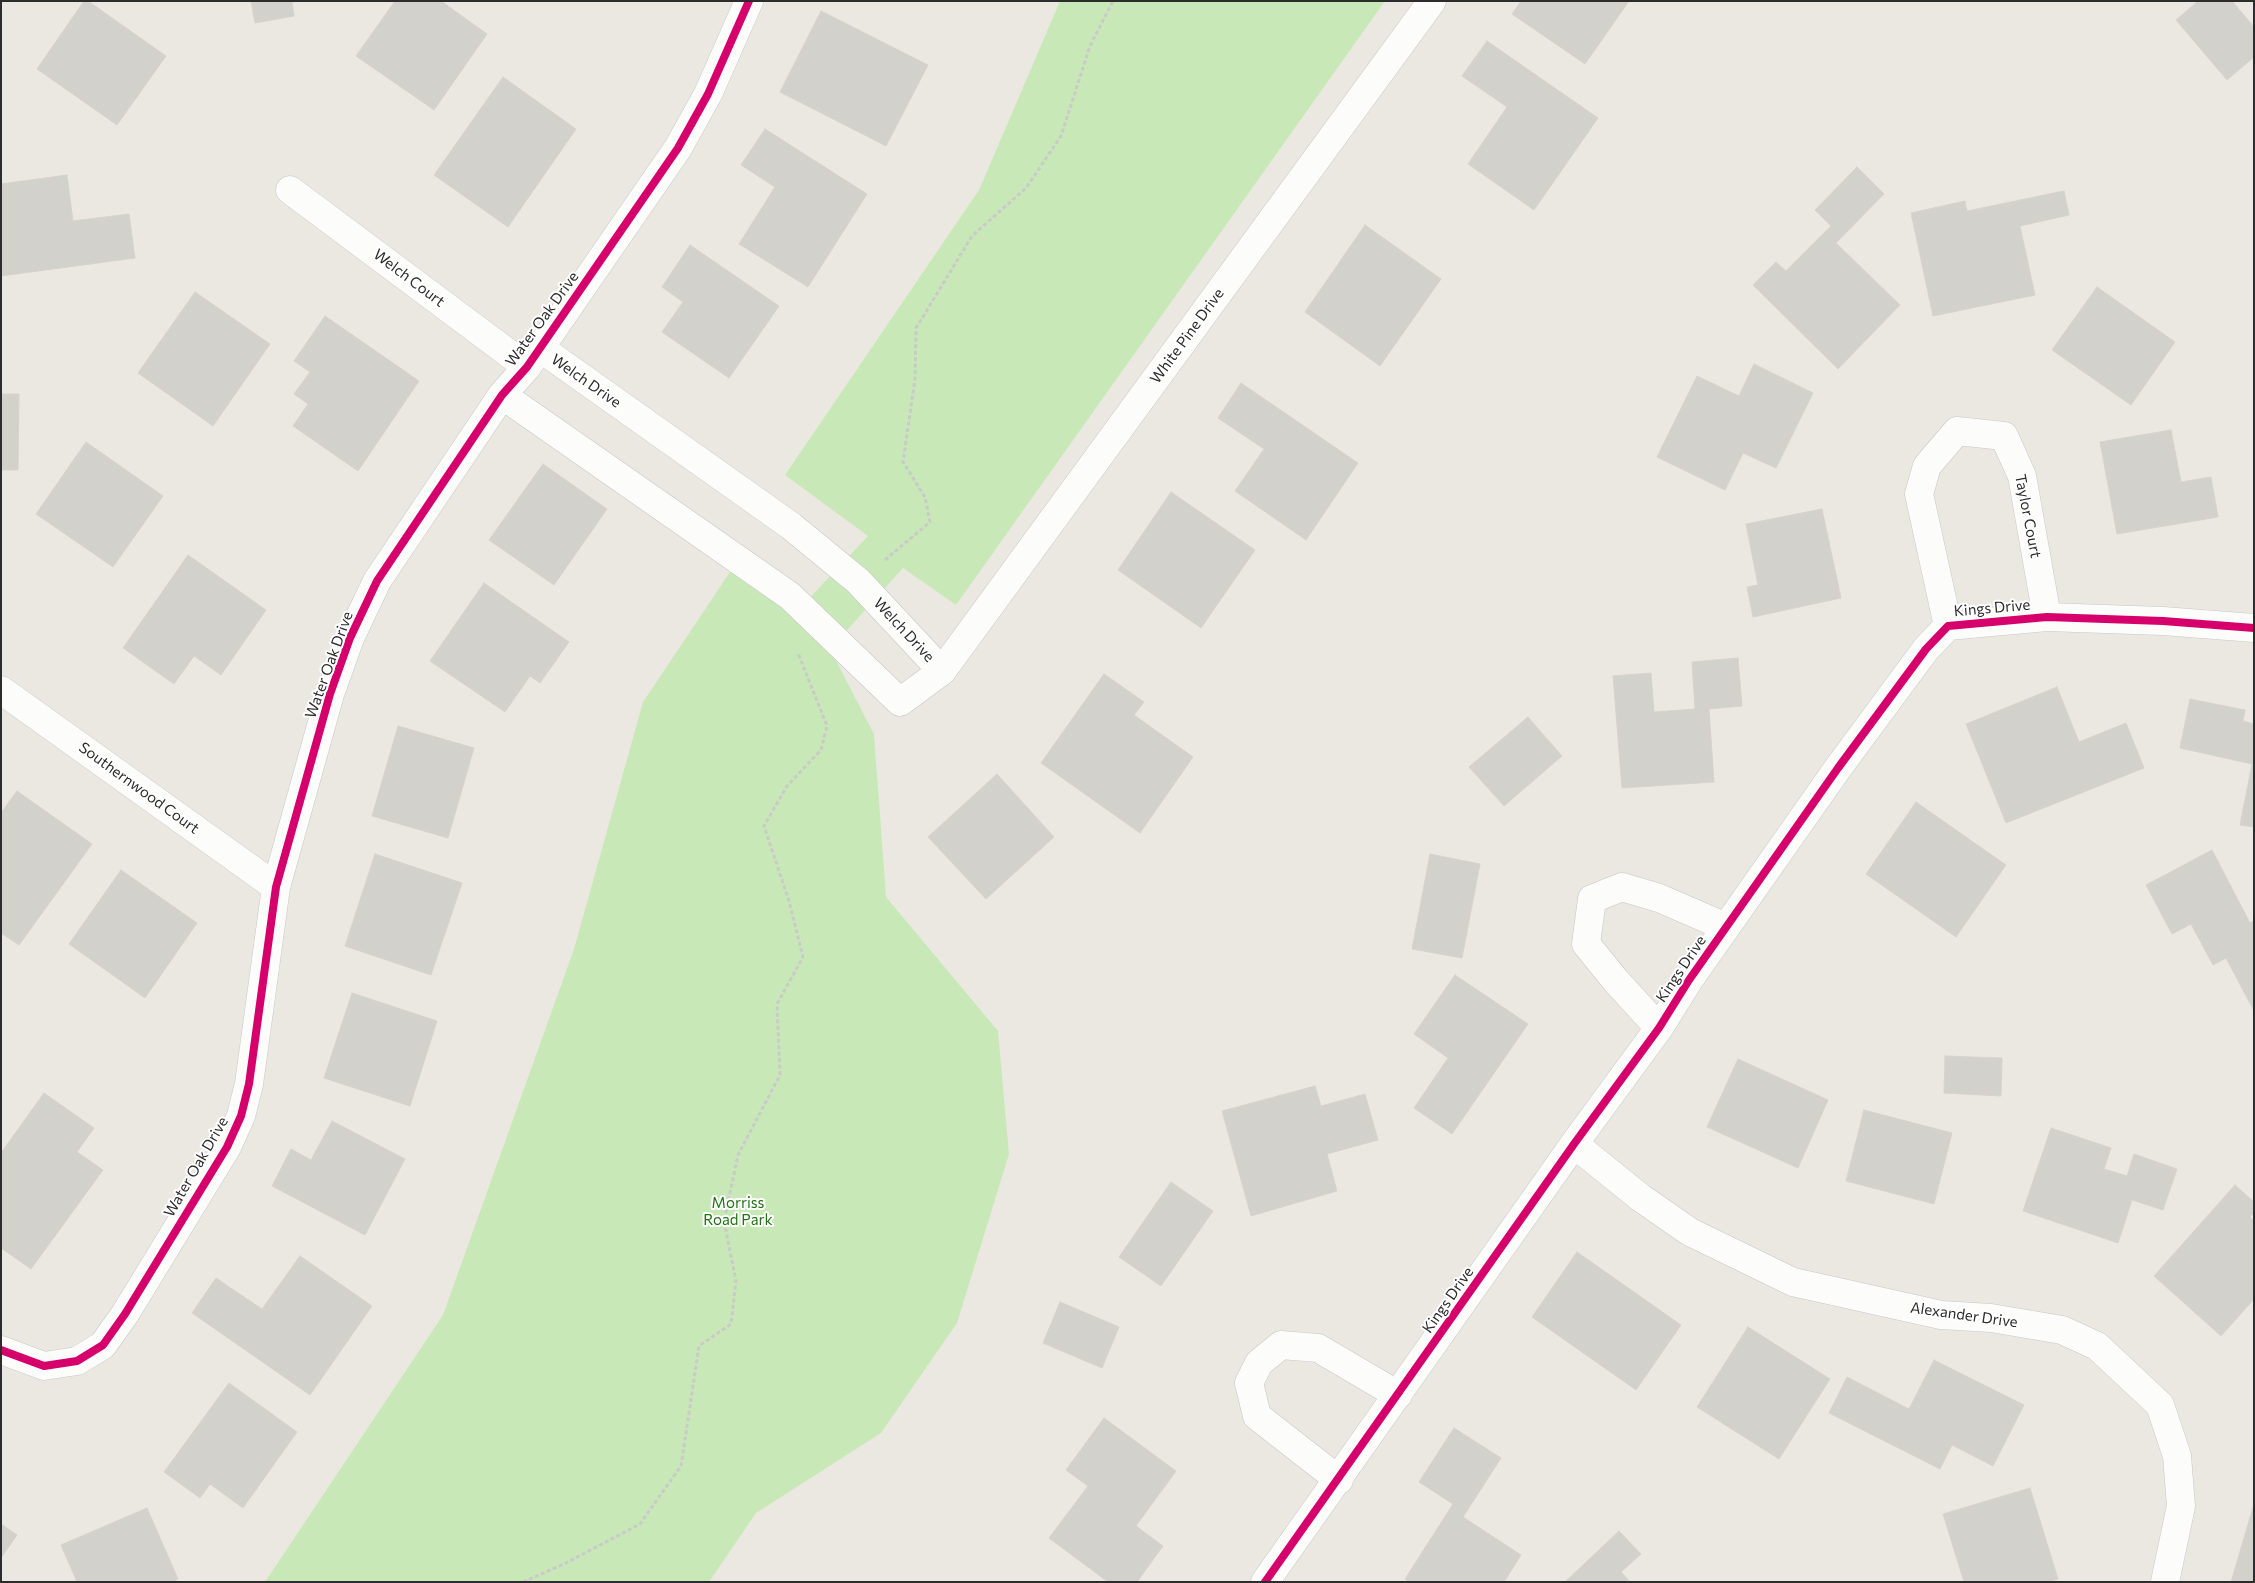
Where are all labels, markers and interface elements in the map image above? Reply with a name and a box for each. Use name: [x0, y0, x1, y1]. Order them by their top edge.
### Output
street label: Welch Court: [370, 245, 448, 311]
street label: Water Oak Drive: [502, 268, 582, 370]
street label: White Pine Drive: [1146, 285, 1228, 387]
street label: Welch Drive: [548, 350, 624, 412]
street label: Taylor Court: [2011, 472, 2045, 560]
street label: Welch Drive: [870, 594, 938, 666]
street label: Kings Drive: [1953, 596, 2031, 620]
street label: Water Oak Drive: [301, 609, 357, 721]
street label: Southernwood Court: [75, 738, 203, 838]
street label: Kings Drive: [1652, 932, 1710, 1006]
street label: Water Oak Drive: [160, 1114, 232, 1220]
park label: Morriss Road Park: [703, 1194, 773, 1229]
street label: Kings Drive: [1419, 1263, 1477, 1337]
street label: Alexander Drive: [1909, 1299, 2019, 1331]

